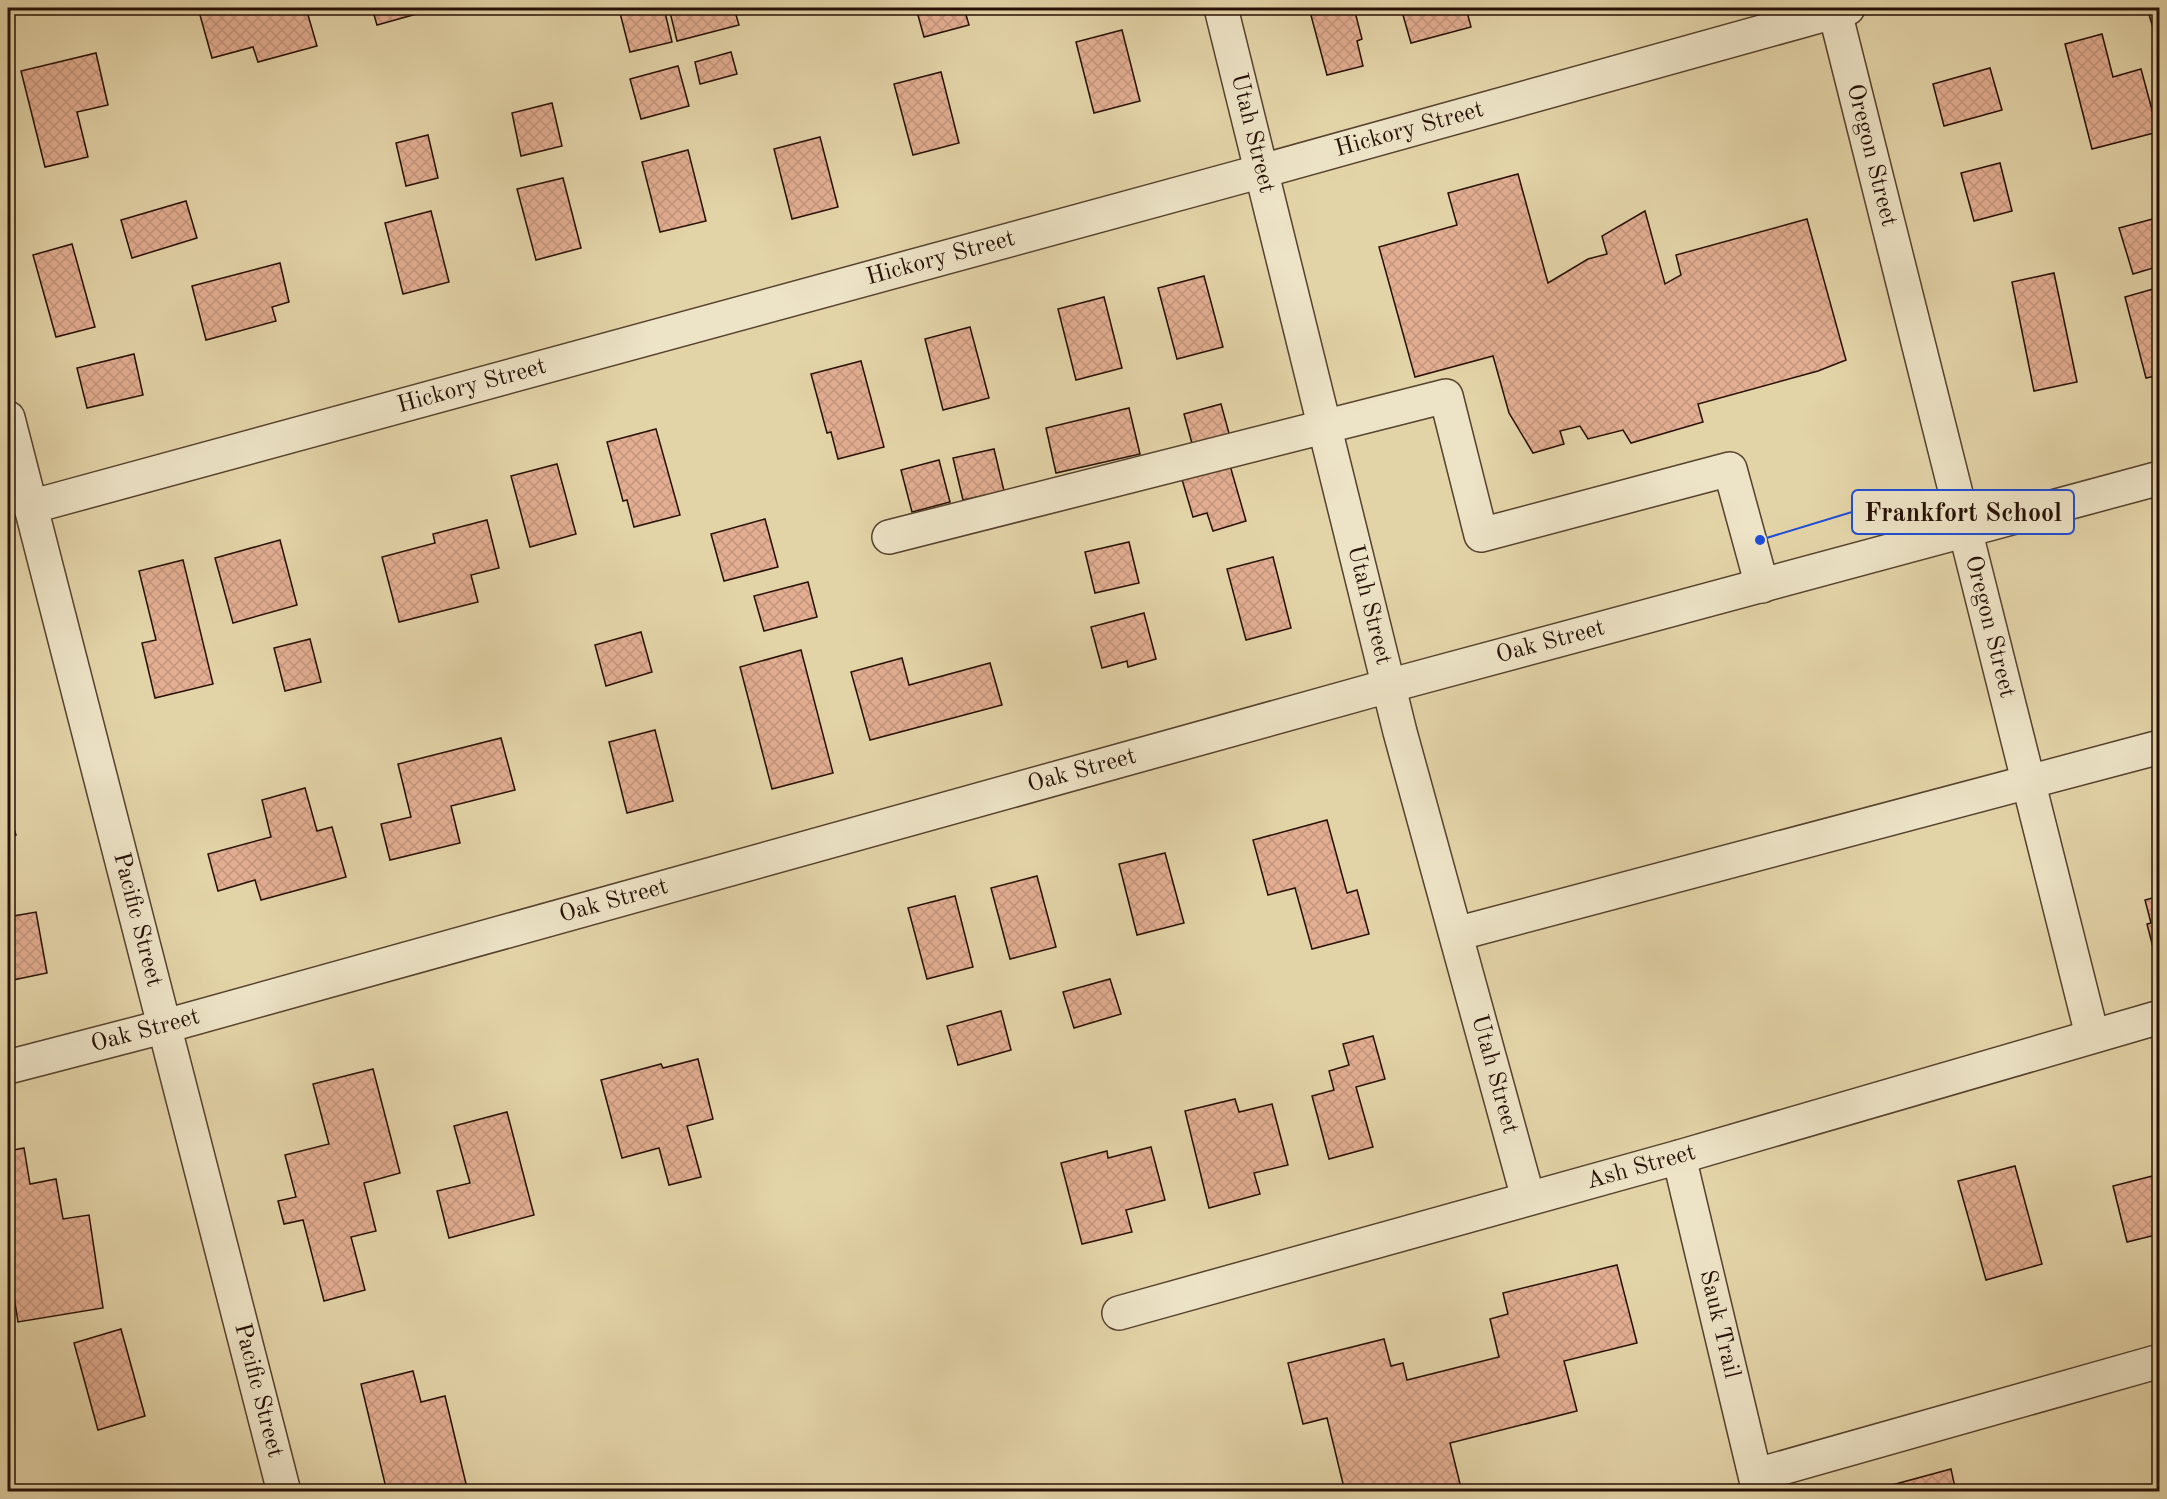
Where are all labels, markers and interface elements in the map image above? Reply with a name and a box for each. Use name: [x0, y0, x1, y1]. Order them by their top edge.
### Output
street label: Utah Street: [1226, 71, 1278, 196]
street label: Oregon Street: [1842, 82, 1900, 229]
street label: Hickory Street: [1332, 98, 1486, 162]
street label: Hickory Street: [864, 227, 1018, 290]
street label: Hickory Street: [395, 355, 549, 418]
callout: Frankfort School: [1852, 490, 2074, 534]
text: Frankfort School: [1864, 501, 2062, 527]
street label: Utah Street: [1342, 543, 1395, 667]
street label: Oregon Street: [1960, 553, 2019, 700]
street label: Oak Street: [1494, 616, 1608, 668]
street label: Oak Street: [1025, 745, 1139, 798]
street label: Pacific Street: [108, 850, 166, 989]
street label: Oak Street: [557, 875, 671, 928]
street label: Oak Street: [88, 1005, 202, 1057]
street label: Utah Street: [1466, 1012, 1522, 1137]
street label: Ash Street: [1584, 1141, 1698, 1194]
street label: Sauk Trail: [1694, 1268, 1743, 1381]
street label: Pacific Street: [229, 1321, 287, 1460]

